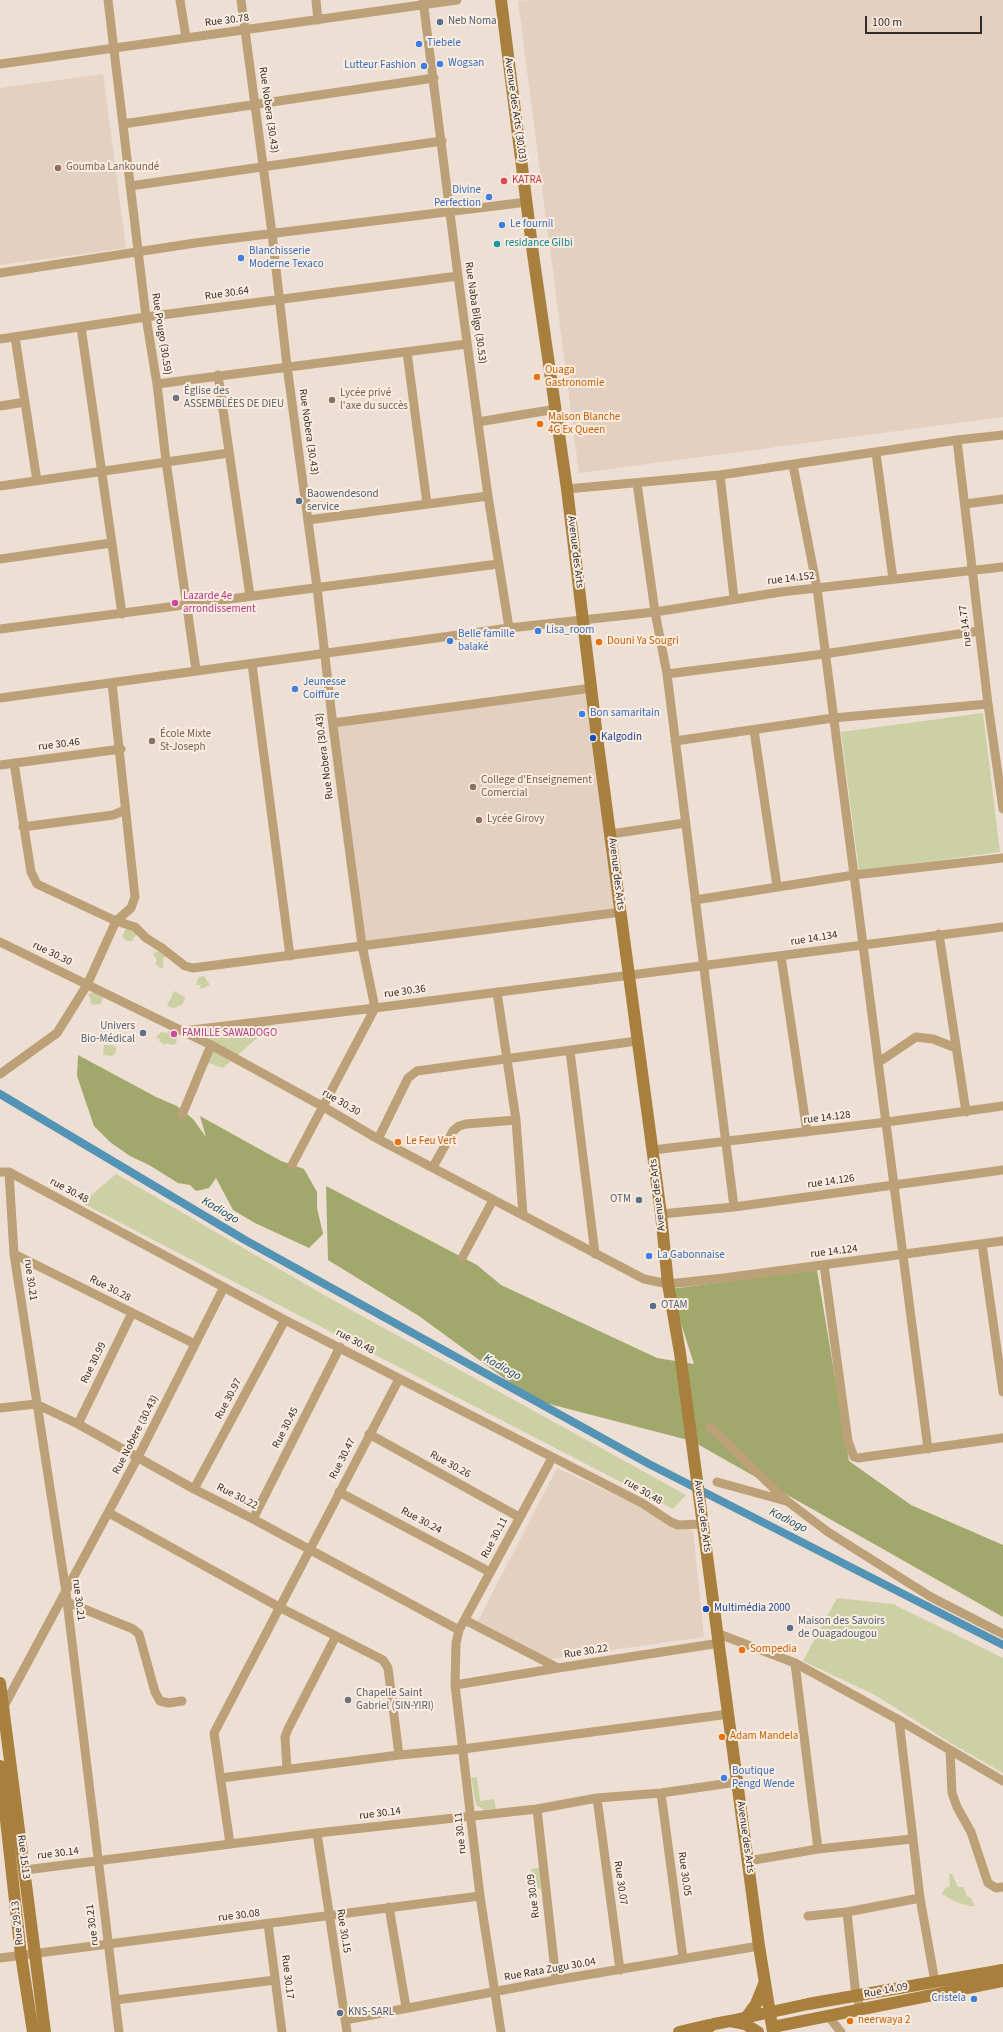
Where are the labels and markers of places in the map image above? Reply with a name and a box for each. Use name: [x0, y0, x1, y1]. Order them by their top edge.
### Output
place label: Neb Noma: [448, 15, 497, 29]
marker: Neb Noma: [435, 17, 445, 27]
place label: Tiebele: [427, 37, 461, 51]
marker: Tiebele: [414, 39, 424, 49]
place label: Wogsan: [448, 57, 484, 71]
place label: Lutteur Fashion: [344, 59, 416, 73]
marker: Wogsan: [435, 59, 445, 69]
marker: Lutteur Fashion: [419, 61, 429, 71]
place label: Goumba Lankoundé: [66, 161, 159, 175]
marker: Goumba Lankoundé: [53, 163, 63, 173]
place label: KATRA: [512, 174, 542, 188]
marker: KATRA: [499, 176, 509, 186]
place label: Divine Perfection: [434, 184, 481, 210]
marker: Divine Perfection: [484, 192, 494, 202]
place label: Le fournil: [510, 218, 553, 232]
marker: Le fournil: [497, 220, 507, 230]
place label: residance Gilbi: [505, 237, 573, 251]
marker: residance Gilbi: [492, 239, 502, 249]
place label: Blanchisserie Moderne Texaco: [249, 245, 324, 271]
marker: Blanchisserie Moderne Texaco: [236, 253, 246, 263]
place label: Ouaga Gastronomie: [545, 364, 604, 390]
marker: Ouaga Gastronomie: [532, 372, 542, 382]
place label: Église des ASSEMBLÉES DE DIEU: [184, 385, 284, 411]
place label: Lycée privé l'axe du succès: [340, 387, 408, 413]
marker: Église des ASSEMBLÉES DE DIEU: [171, 393, 181, 403]
marker: Lycée privé l'axe du succès: [327, 395, 337, 405]
place label: Maison Blanche 4G Ex Queen: [548, 411, 620, 437]
marker: Maison Blanche 4G Ex Queen: [535, 419, 545, 429]
place label: Baowendesond service: [307, 488, 379, 514]
marker: Baowendesond service: [294, 496, 304, 506]
place label: Lazarde 4e arrondissement: [183, 590, 256, 616]
marker: Lazarde 4e arrondissement: [170, 598, 180, 608]
place label: Lisa_room: [546, 624, 594, 638]
marker: Lisa_room: [533, 626, 543, 636]
place label: Belle famille balaké: [458, 628, 515, 654]
place label: Douni Ya Sougri: [607, 635, 679, 649]
marker: Belle famille balaké: [445, 636, 455, 646]
marker: Douni Ya Sougri: [594, 637, 604, 647]
place label: Jeunesse Coiffure: [303, 676, 346, 702]
marker: Jeunesse Coiffure: [290, 684, 300, 694]
place label: Bon samaritain: [590, 707, 660, 721]
marker: Bon samaritain: [577, 709, 587, 719]
place label: École Mixte St-Joseph: [160, 728, 211, 754]
place label: Kalgodin: [601, 731, 642, 745]
marker: Kalgodin: [588, 733, 598, 743]
marker: École Mixte St-Joseph: [147, 736, 157, 746]
place label: College d'Enseignement Comercial: [481, 774, 592, 800]
marker: College d'Enseignement Comercial: [468, 782, 478, 792]
place label: Lycée Girovy: [487, 813, 544, 827]
marker: Lycée Girovy: [474, 815, 484, 825]
place label: Univers Bio-Médical: [81, 1020, 135, 1046]
place label: FAMILLE SAWADOGO: [182, 1027, 277, 1041]
marker: Univers Bio-Médical: [138, 1028, 148, 1038]
marker: FAMILLE SAWADOGO: [169, 1029, 179, 1039]
place label: Le Feu Vert: [406, 1135, 456, 1149]
marker: Le Feu Vert: [393, 1137, 403, 1147]
place label: OTM: [610, 1193, 631, 1207]
marker: OTM: [634, 1195, 644, 1205]
place label: La Gabonnaise: [657, 1249, 725, 1263]
marker: La Gabonnaise: [644, 1251, 654, 1261]
place label: OTAM: [661, 1299, 687, 1313]
marker: OTAM: [648, 1301, 658, 1311]
place label: Multimédia 2000: [714, 1602, 790, 1616]
marker: Multimédia 2000: [701, 1604, 711, 1614]
place label: Maison des Savoirs de Ouagadougou: [798, 1615, 885, 1641]
marker: Maison des Savoirs de Ouagadougou: [785, 1623, 795, 1633]
place label: Sompedia: [750, 1643, 797, 1657]
marker: Sompedia: [737, 1645, 747, 1655]
place label: Chapelle Saint Gabriel (SIN-YIRI): [356, 1687, 434, 1713]
marker: Chapelle Saint Gabriel (SIN-YIRI): [343, 1695, 353, 1705]
place label: Adam Mandela: [730, 1730, 798, 1744]
marker: Adam Mandela: [717, 1732, 727, 1742]
place label: Boutique Pengd Wende: [732, 1765, 795, 1791]
marker: Boutique Pengd Wende: [719, 1773, 729, 1783]
place label: Cristela: [931, 1992, 966, 2006]
marker: Cristela: [969, 1994, 979, 2004]
place label: KNS-SARL: [348, 2006, 394, 2020]
marker: KNS-SARL: [335, 2008, 345, 2018]
place label: neerwaya 2: [858, 2014, 910, 2028]
marker: neerwaya 2: [845, 2016, 855, 2026]

